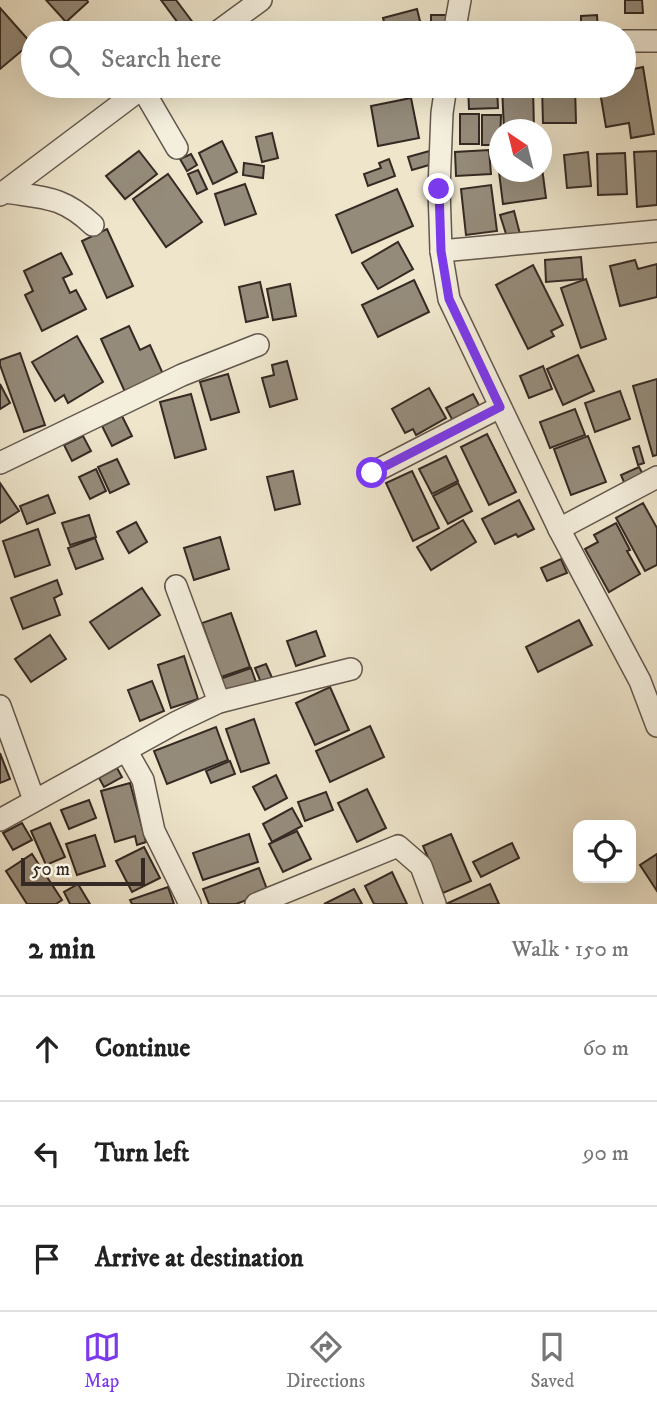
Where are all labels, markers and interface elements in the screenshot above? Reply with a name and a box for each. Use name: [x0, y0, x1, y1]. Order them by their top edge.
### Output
search box: [21, 21, 636, 98]
icon: search: [45, 41, 83, 79]
text: Search here: [101, 43, 221, 76]
north arrow: [489, 119, 552, 182]
route end: [423, 173, 454, 204]
route start: [356, 457, 387, 488]
map controls: [573, 820, 636, 883]
button: locate: [573, 820, 636, 883]
scale bar: [21, 855, 145, 887]
text: 50 m: [32, 858, 70, 881]
text: 2 min: [28, 931, 95, 968]
text: Walk · 150 m: [512, 935, 629, 964]
icon: ahead: [28, 1030, 66, 1068]
text: Continue: [95, 1032, 190, 1065]
text: 60 m: [582, 1034, 629, 1063]
icon: left: [28, 1135, 66, 1173]
text: Turn left: [95, 1137, 189, 1170]
text: 90 m: [583, 1139, 629, 1168]
icon: arrive: [28, 1240, 66, 1278]
text: Arrive at destination: [95, 1242, 304, 1275]
tab: Map: [83, 1328, 121, 1393]
tab: Directions: [286, 1328, 365, 1393]
tab: Saved: [531, 1328, 574, 1393]

